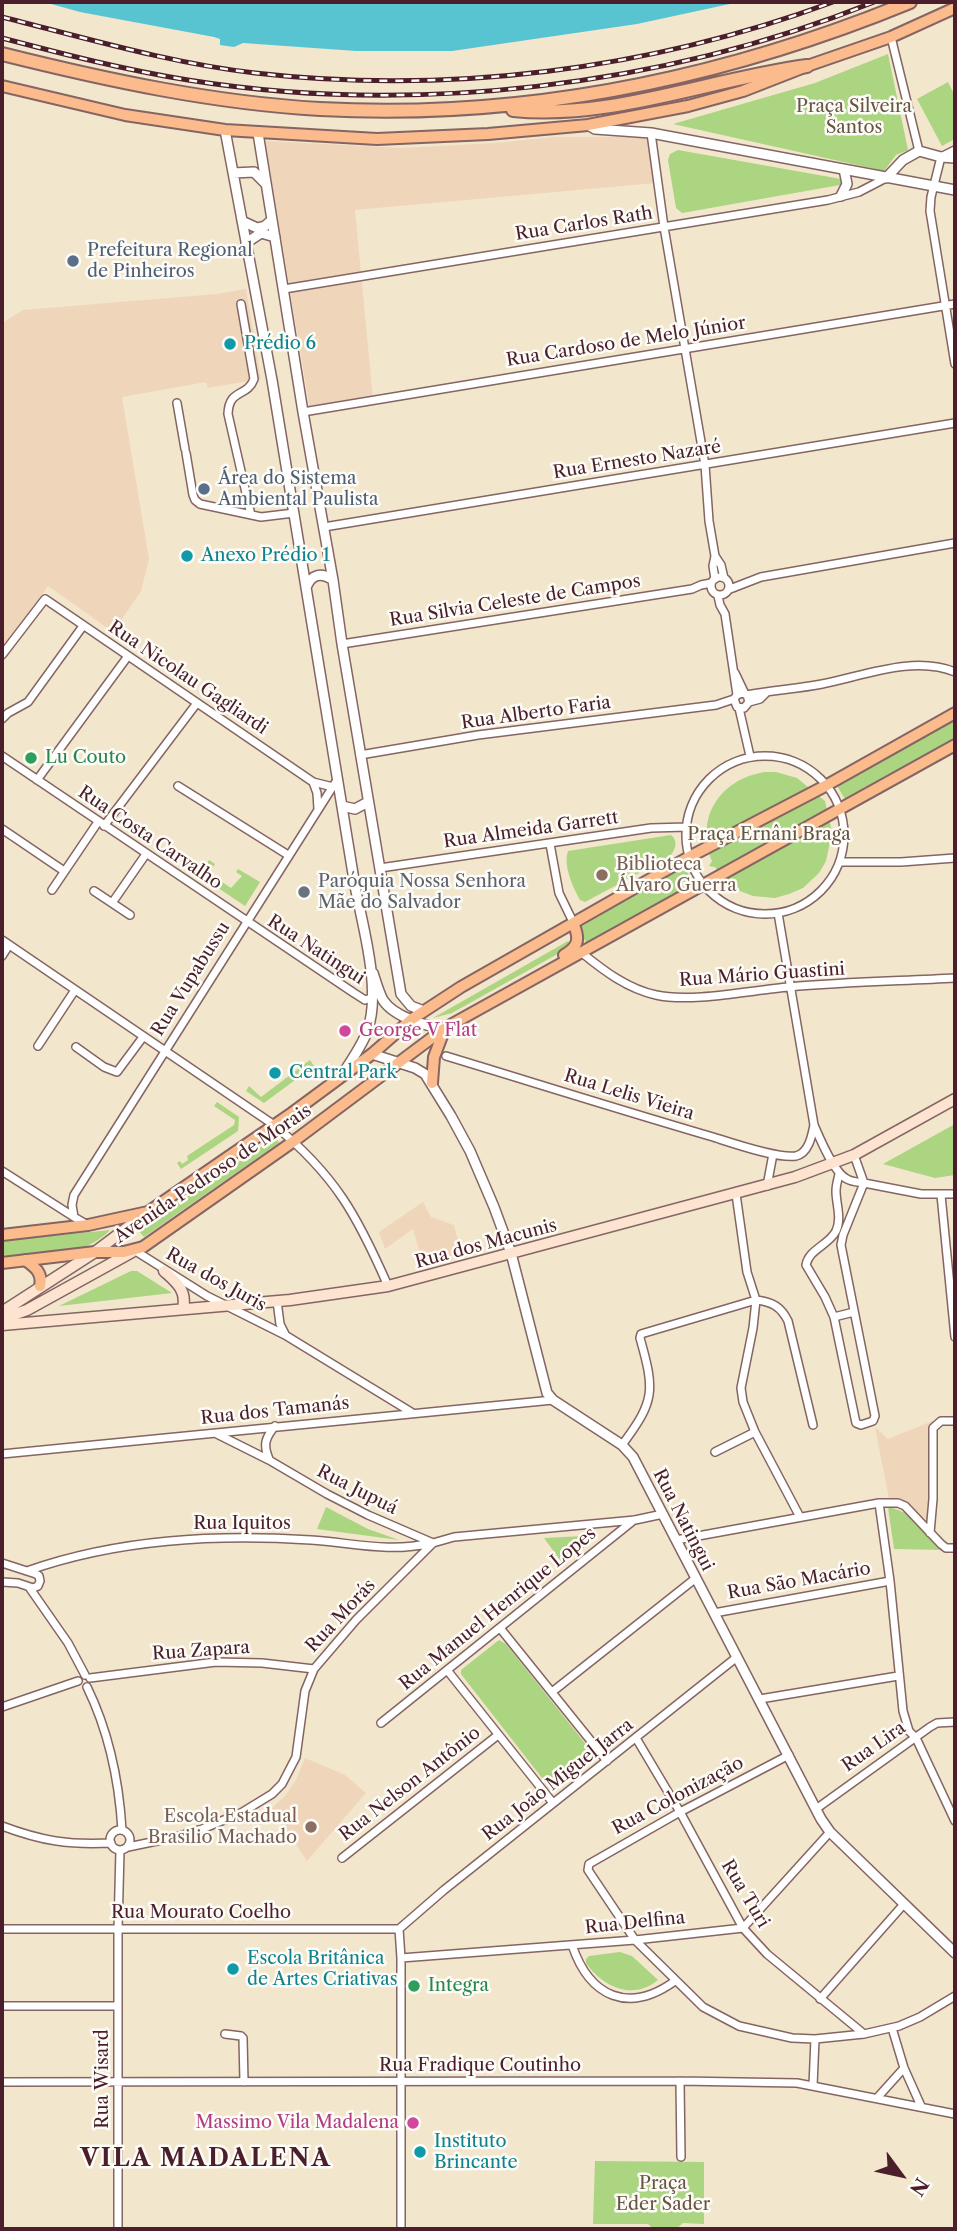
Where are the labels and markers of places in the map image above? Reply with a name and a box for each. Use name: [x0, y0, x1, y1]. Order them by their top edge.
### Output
place label: Prefeitura Regional de Pinheiros: [87, 240, 253, 282]
marker: Prefeitura Regional de Pinheiros: [65, 253, 81, 269]
place label: Prédio 6: [244, 333, 316, 355]
marker: Prédio 6: [222, 336, 238, 352]
place label: Área do Sistema Ambiental Paulista: [218, 468, 378, 510]
marker: Área do Sistema Ambiental Paulista: [196, 481, 212, 497]
place label: Anexo Prédio 1: [201, 545, 330, 567]
marker: Anexo Prédio 1: [179, 548, 195, 564]
place label: Lu Couto: [45, 747, 126, 769]
marker: Lu Couto: [23, 750, 39, 766]
place label: Biblioteca Álvaro Guerra: [616, 854, 737, 896]
marker: Biblioteca Álvaro Guerra: [594, 867, 610, 883]
place label: Paróquia Nossa Senhora Mãe do Salvador: [318, 871, 526, 914]
marker: Paróquia Nossa Senhora Mãe do Salvador: [296, 884, 312, 900]
place label: George V Flat: [359, 1020, 477, 1042]
marker: George V Flat: [337, 1023, 353, 1039]
place label: Central Park: [289, 1062, 397, 1084]
marker: Central Park: [267, 1065, 283, 1081]
place label: Escola Estadual Brasilio Machado: [148, 1806, 297, 1848]
marker: Escola Estadual Brasilio Machado: [303, 1819, 319, 1835]
place label: Escola Britânica de Artes Criativas: [247, 1948, 397, 1990]
marker: Escola Britânica de Artes Criativas: [225, 1961, 241, 1977]
place label: Integra: [428, 1975, 489, 1997]
marker: Integra: [406, 1978, 422, 1994]
place label: Massimo Vila Madalena: [195, 2112, 399, 2134]
marker: Massimo Vila Madalena: [405, 2115, 421, 2131]
place label: Instituto Brincante: [434, 2131, 517, 2174]
marker: Instituto Brincante: [412, 2144, 428, 2160]

